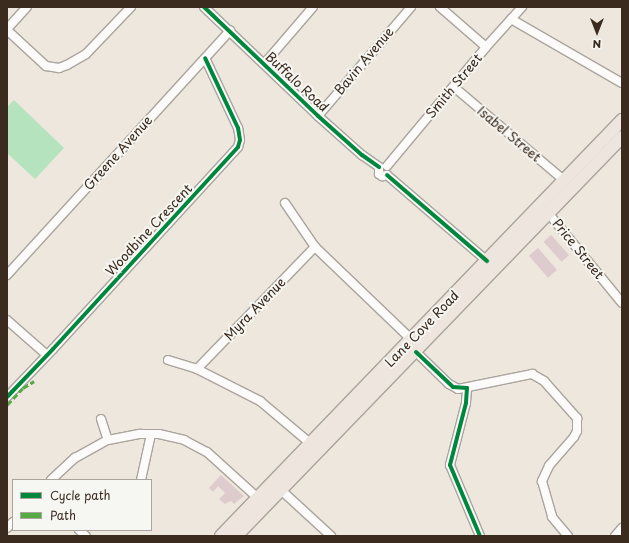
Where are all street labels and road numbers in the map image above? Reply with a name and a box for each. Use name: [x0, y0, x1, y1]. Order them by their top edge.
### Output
street label: Bavin Avenue: [331, 24, 397, 98]
street label: Buffalo Road: [262, 49, 332, 115]
street label: Smith Street: [422, 50, 486, 122]
street label: Isabel Street: [474, 103, 544, 165]
street label: Greene Avenue: [81, 113, 155, 193]
street label: Woodbine Crescent: [102, 181, 196, 279]
street label: Price Street: [549, 215, 607, 283]
street label: Myra Avenue: [221, 274, 289, 344]
street label: Lane Cove Road: [382, 288, 462, 370]

